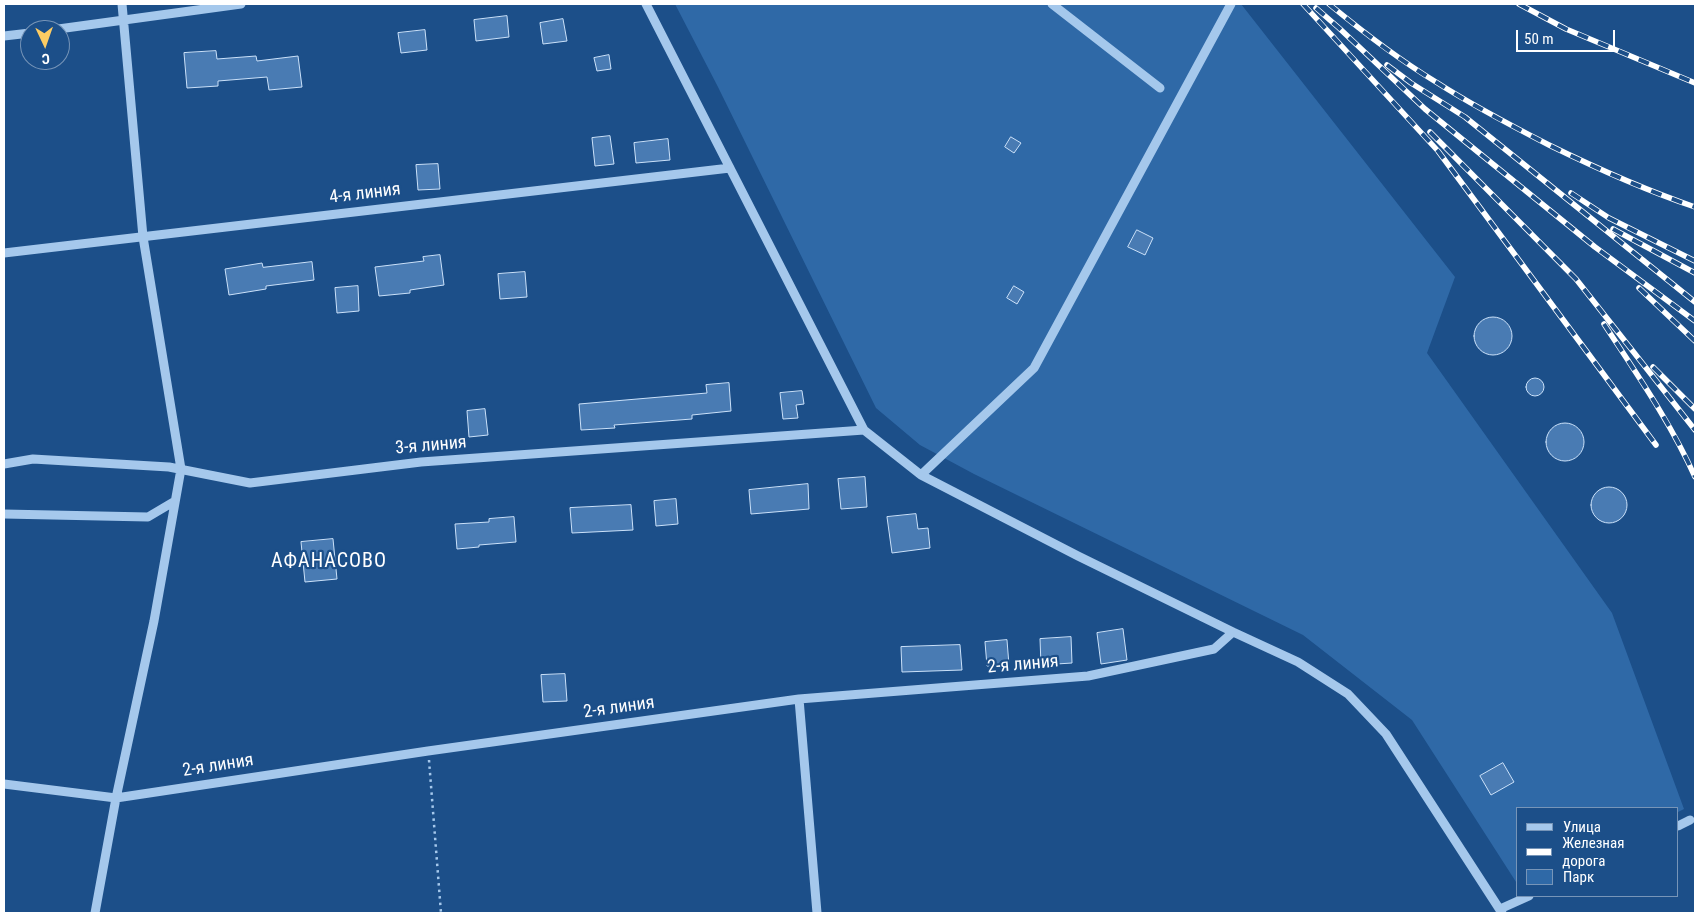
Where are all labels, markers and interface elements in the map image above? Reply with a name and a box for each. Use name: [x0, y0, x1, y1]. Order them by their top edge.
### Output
north arrow: [20, 20, 70, 70]
scale bar: [1519, 20, 1618, 52]
text: 50 m: [1524, 30, 1554, 48]
text: С: [41, 51, 50, 67]
street label: 4-я линия: [328, 179, 402, 209]
street label: 3-я линия: [394, 432, 468, 460]
district label: АФАНАСОВО: [270, 550, 388, 574]
street label: 2-я линия: [986, 651, 1060, 679]
street label: 2-я линия: [582, 692, 656, 724]
street label: 2-я линия: [181, 750, 255, 782]
legend: [1516, 807, 1679, 897]
text: Улица: [1563, 818, 1601, 836]
text: Железная дорога: [1562, 834, 1624, 870]
text: Парк: [1563, 868, 1594, 886]

